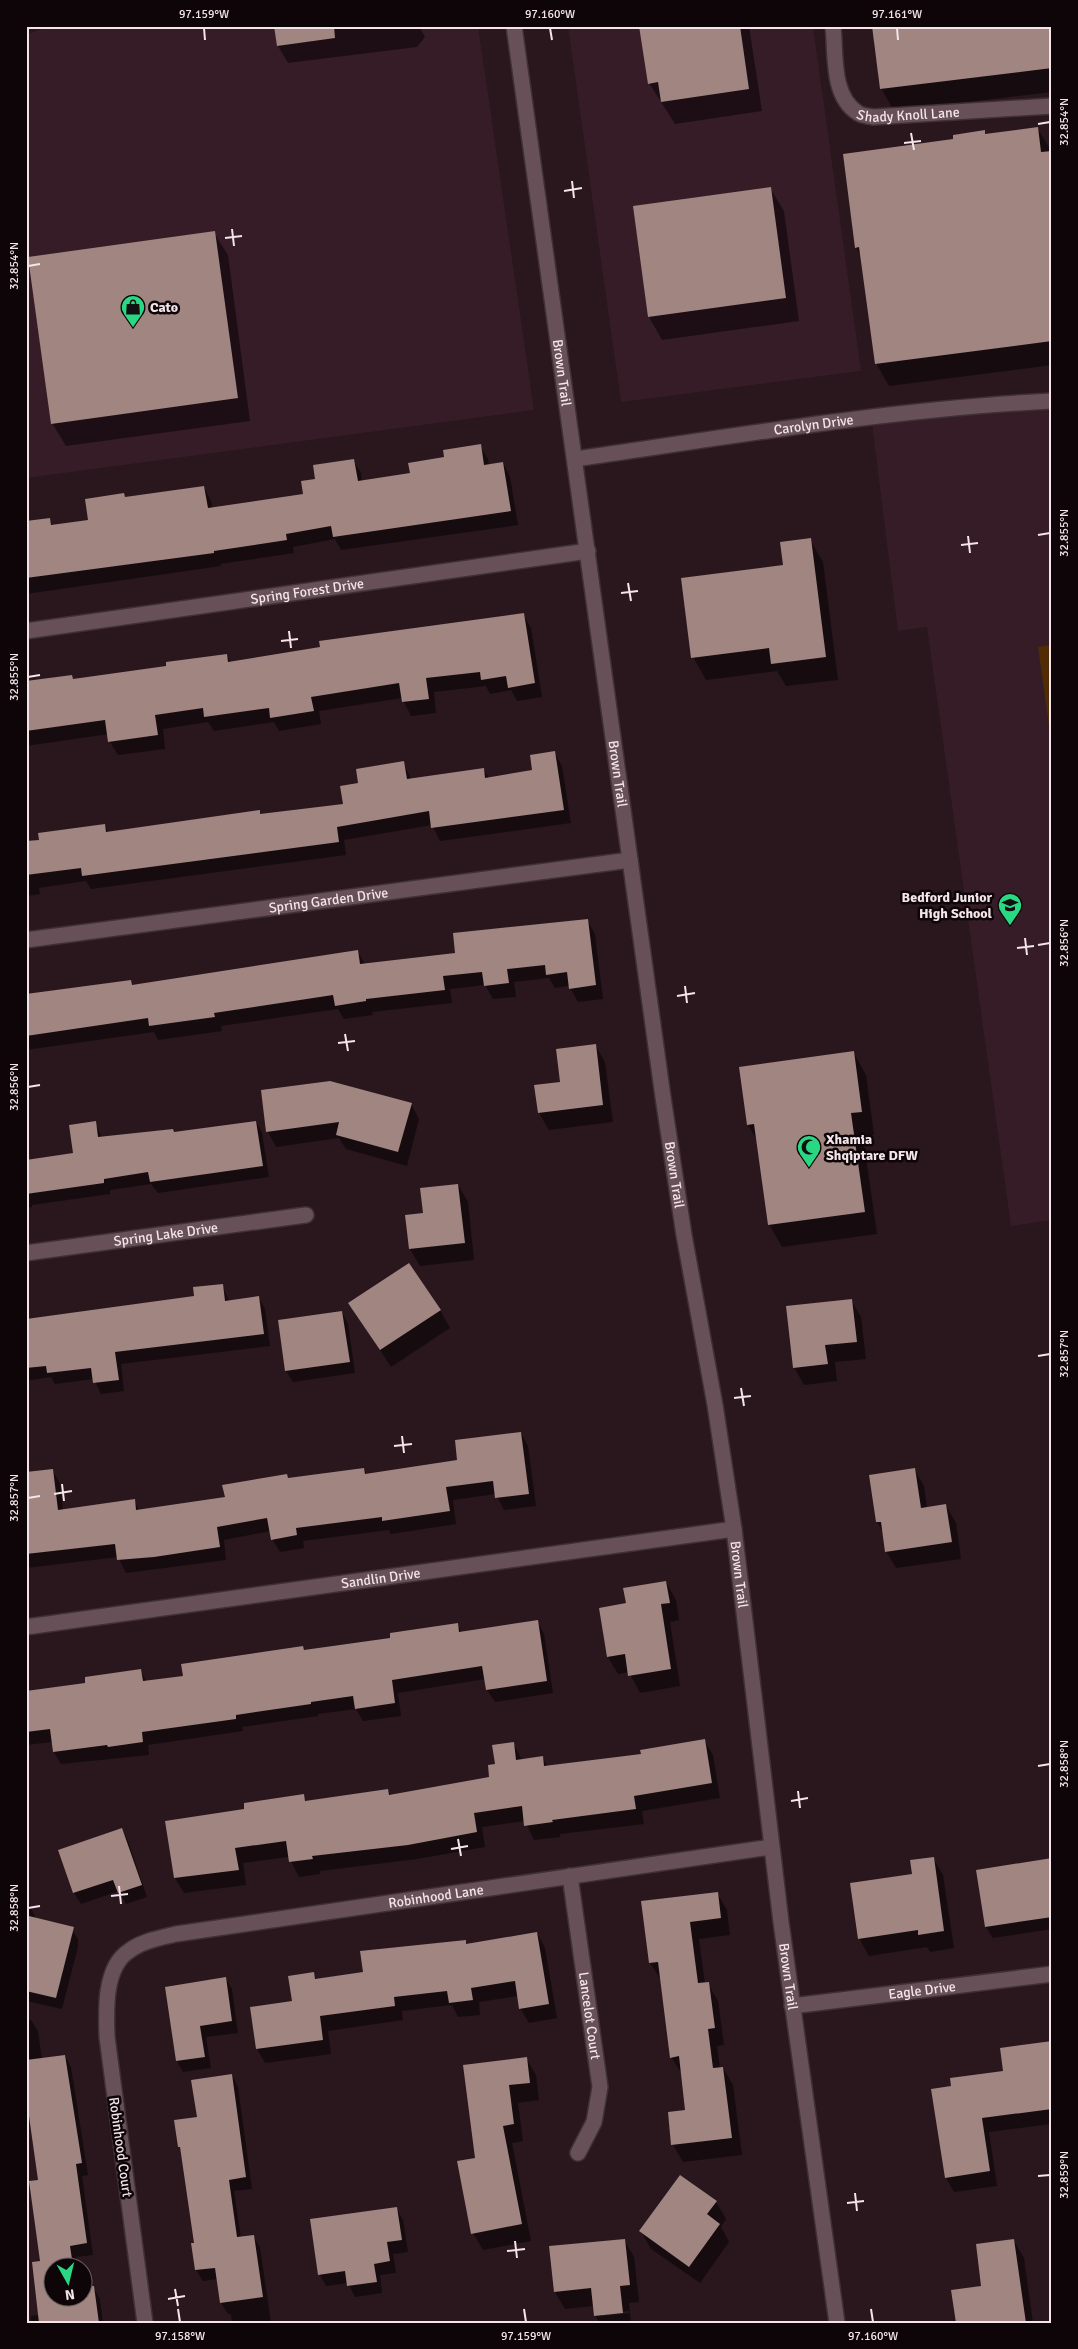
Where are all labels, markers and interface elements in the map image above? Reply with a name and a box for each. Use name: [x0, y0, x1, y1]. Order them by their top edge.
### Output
text: 97.159°W: [179, 7, 229, 22]
text: 97.160°W: [525, 7, 575, 22]
text: 97.161°W: [872, 7, 922, 22]
text: 32.854°N: [1057, 98, 1072, 146]
street label: Shady Knoll Lane: [854, 104, 960, 126]
text: 32.854°N: [7, 242, 22, 290]
shop icon: Cato: [120, 294, 146, 328]
place label: Cato: [150, 299, 178, 316]
street label: Brown Trail: [549, 338, 575, 407]
street label: Carolyn Drive: [773, 411, 854, 439]
text: 32.855°N: [1057, 509, 1072, 557]
street label: Spring Forest Drive: [250, 575, 365, 608]
text: 32.855°N: [7, 653, 22, 701]
street label: Brown Trail: [604, 739, 631, 808]
street label: Spring Garden Drive: [268, 884, 389, 917]
place label: Bedford Junior High School: [902, 889, 993, 922]
school or university icon: Bedford Junior High School: [997, 892, 1023, 926]
text: 32.856°N: [1057, 919, 1072, 967]
text: 32.856°N: [7, 1063, 22, 1111]
place label: Xhamia Shqiptare DFW: [826, 1131, 918, 1164]
mosque icon: Xhamia Shqiptare DFW: [796, 1134, 822, 1168]
street label: Brown Trail: [661, 1140, 688, 1210]
street label: Spring Lake Drive: [113, 1219, 219, 1250]
text: 32.857°N: [1057, 1330, 1072, 1378]
text: 32.857°N: [7, 1474, 22, 1522]
street label: Brown Trail: [727, 1540, 751, 1609]
street label: Sandlin Drive: [340, 1565, 421, 1592]
text: 32.858°N: [1057, 1740, 1072, 1788]
street label: Robinhood Lane: [387, 1881, 485, 1912]
text: 32.858°N: [7, 1884, 22, 1932]
street label: Brown Trail: [775, 1942, 801, 2011]
street label: Lancelot Court: [575, 1971, 604, 2061]
street label: Eagle Drive: [887, 1978, 957, 2003]
street label: Robinhood Court: [105, 2096, 136, 2198]
text: 32.859°N: [1057, 2151, 1072, 2199]
north arrow: [42, 2256, 92, 2306]
text: N: [64, 2285, 76, 2303]
text: 97.158°W: [155, 2329, 205, 2344]
text: 97.159°W: [501, 2329, 551, 2344]
text: 97.160°W: [848, 2329, 898, 2344]

